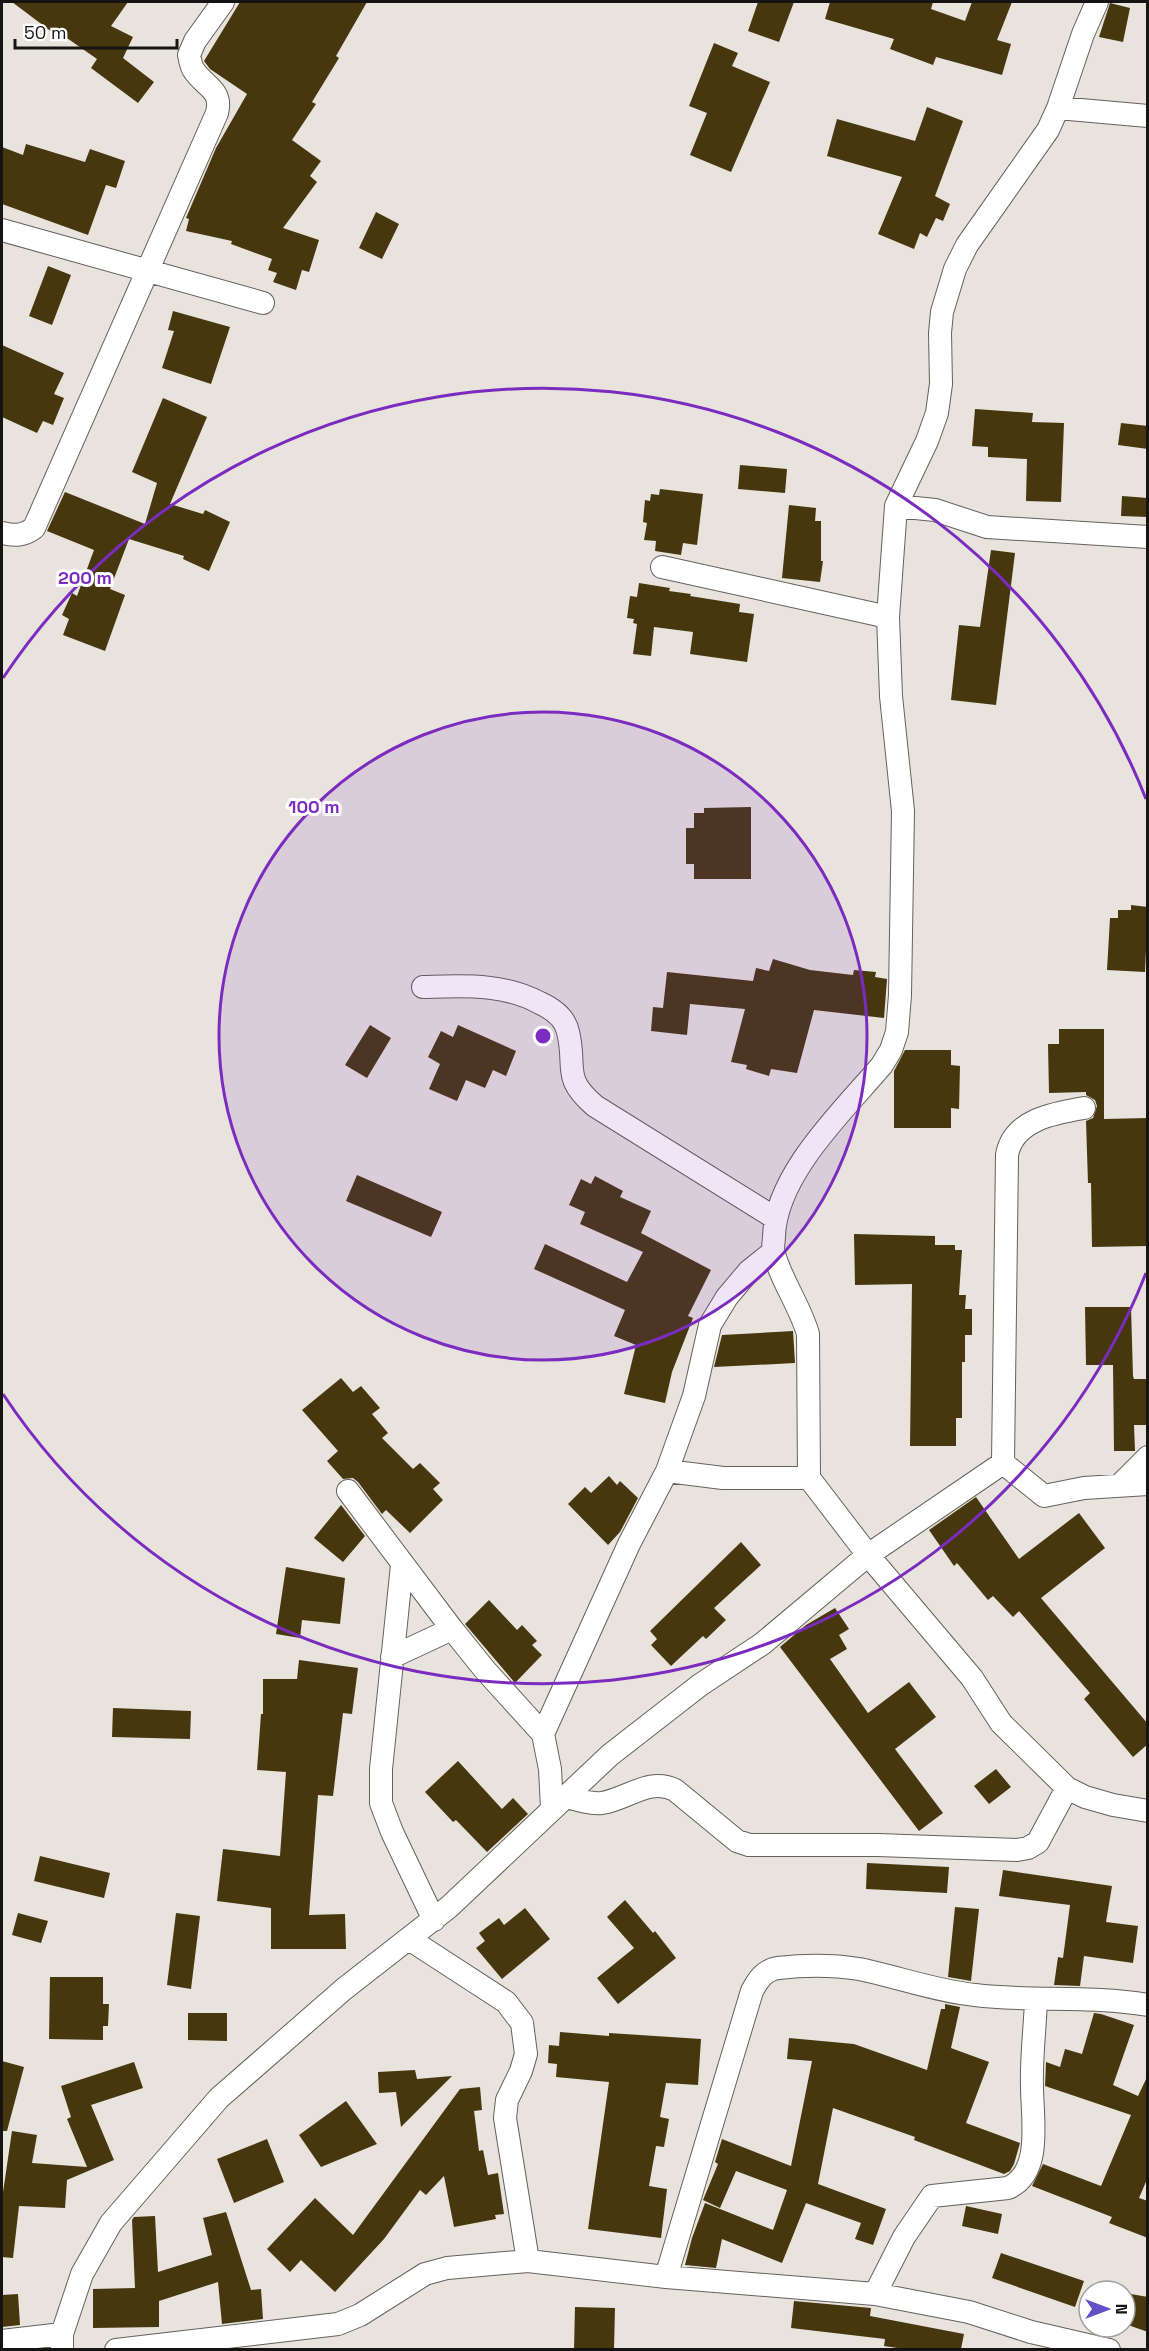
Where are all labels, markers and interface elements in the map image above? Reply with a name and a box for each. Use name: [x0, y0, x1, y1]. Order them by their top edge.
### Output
scale bar: [15, 12, 177, 50]
text: 50 m: [24, 21, 66, 44]
text: 200 m: [58, 566, 112, 589]
text: 100 m: [288, 795, 340, 818]
centre of rings: [533, 1026, 553, 1046]
north arrow: [1077, 2279, 1137, 2339]
text: N: [1111, 2304, 1132, 2314]

